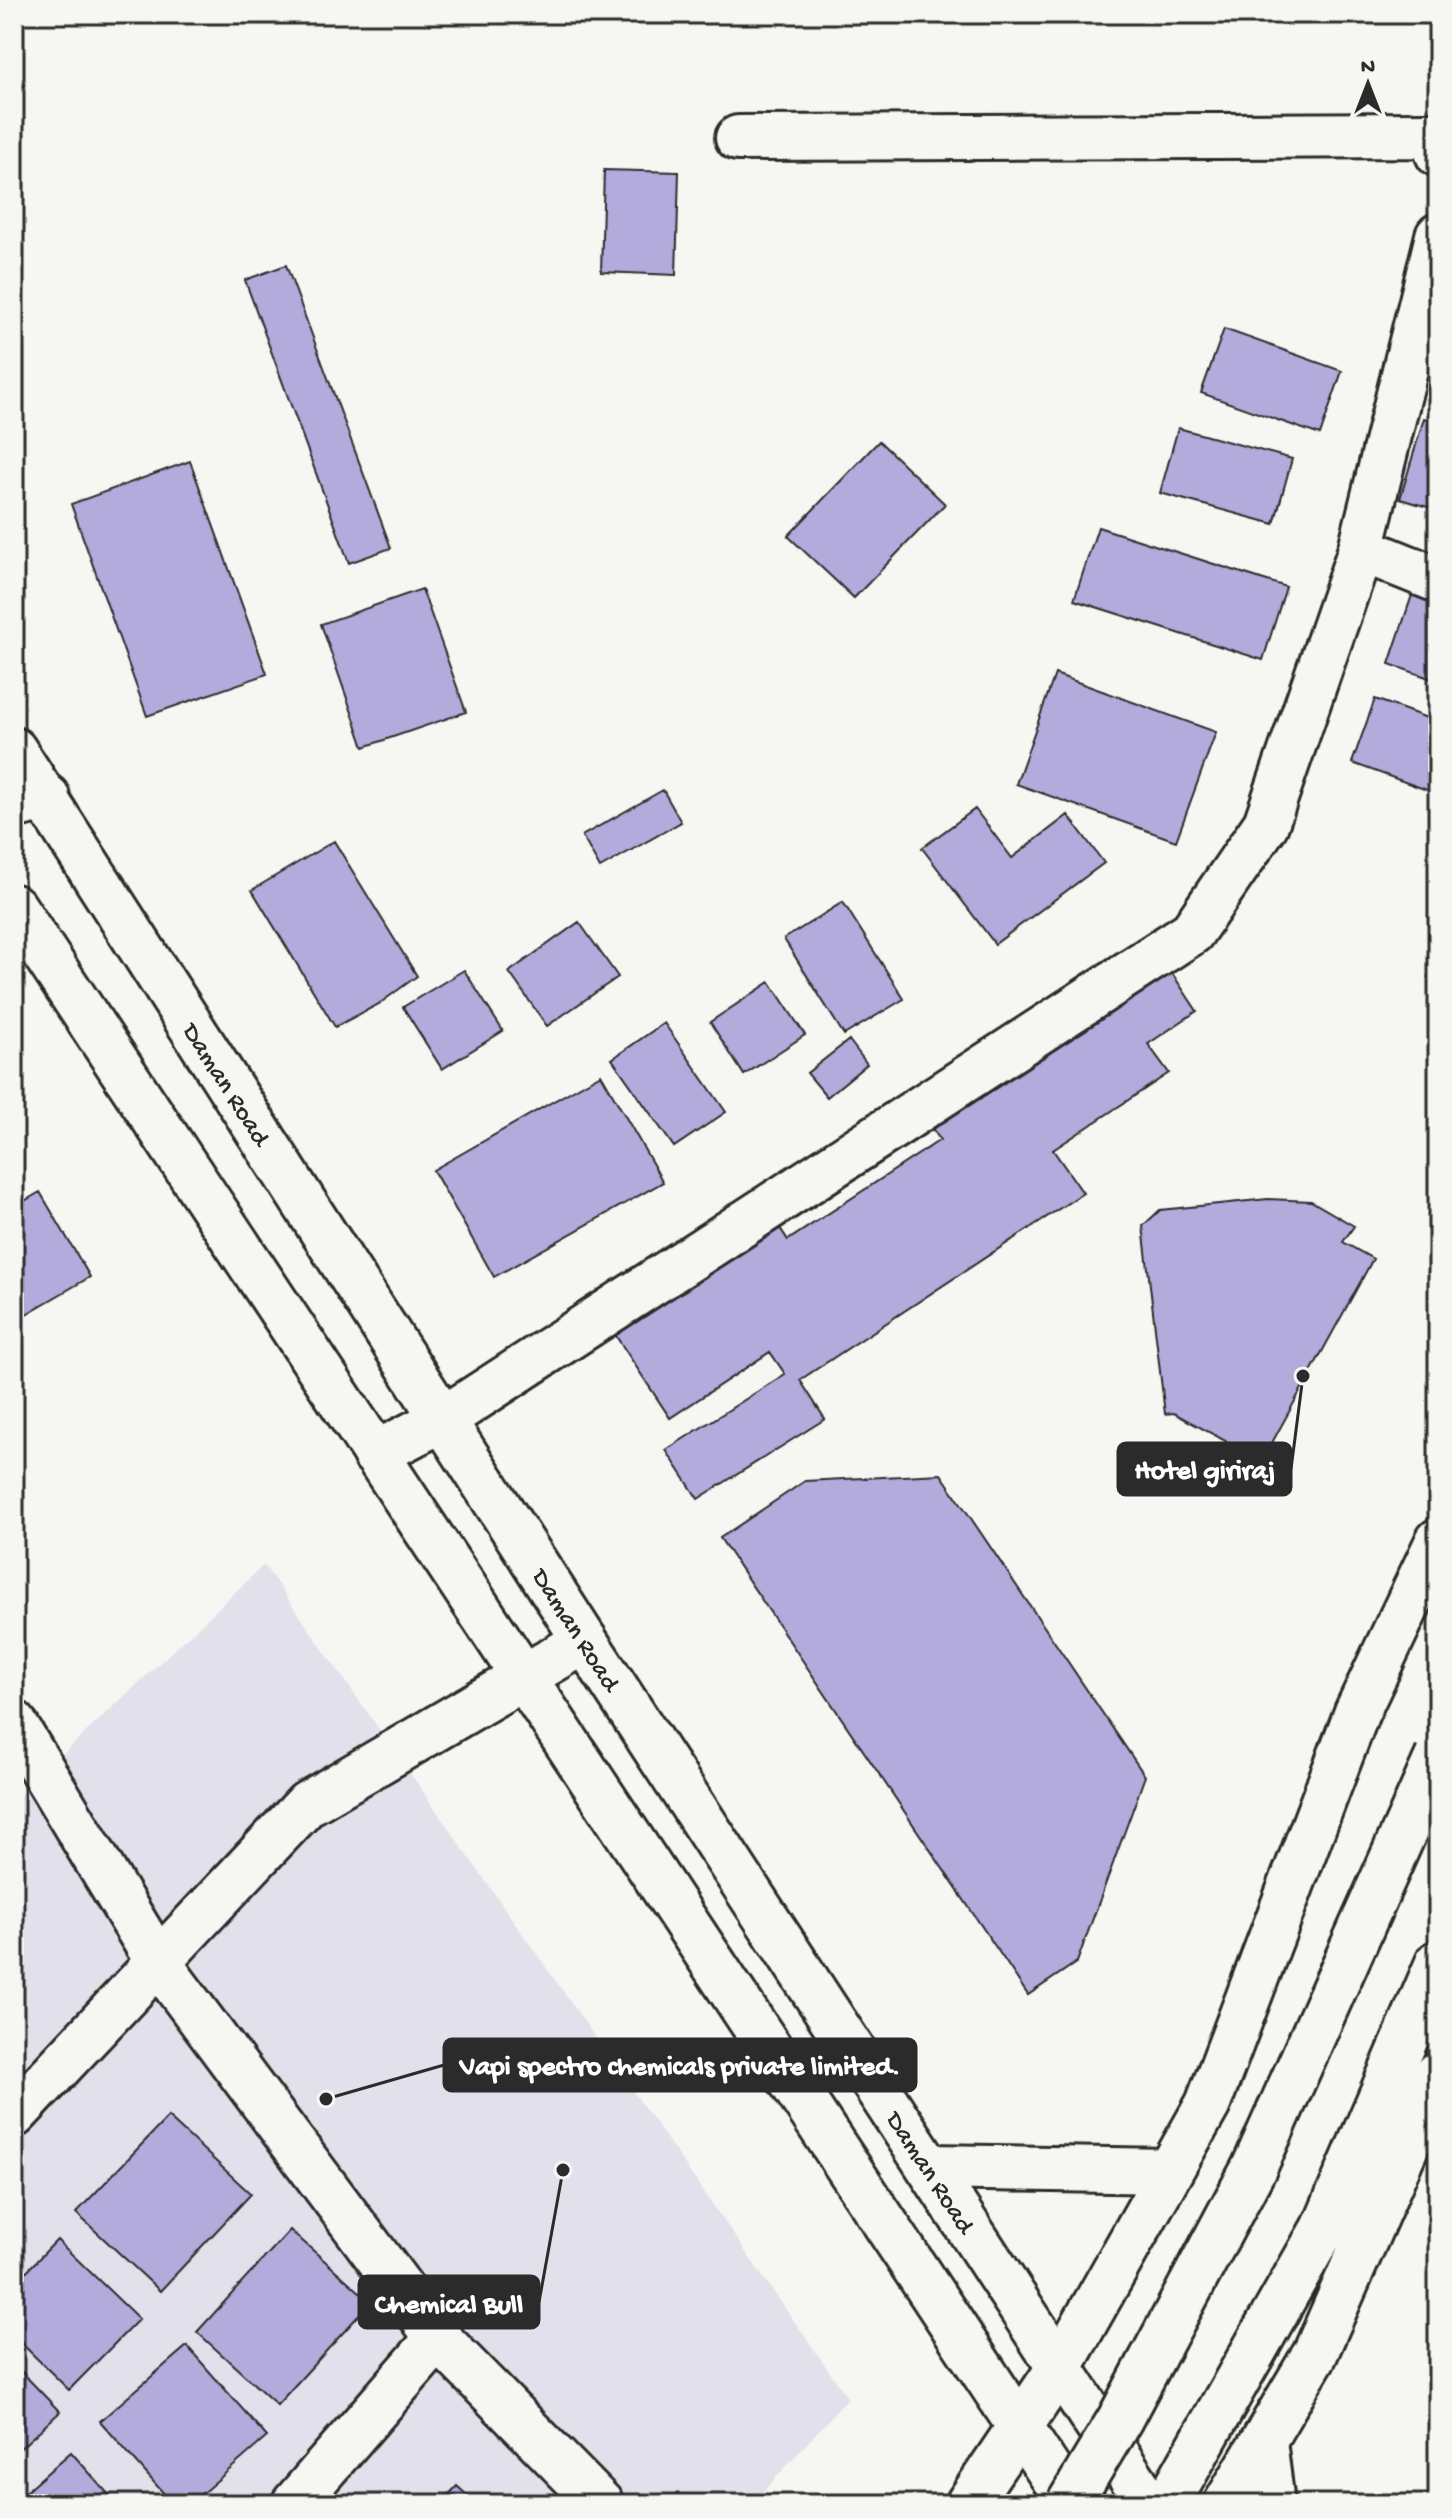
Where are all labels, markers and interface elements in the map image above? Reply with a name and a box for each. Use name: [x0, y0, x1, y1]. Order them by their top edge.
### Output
north arrow: [1328, 44, 1408, 124]
text: N: [1361, 55, 1375, 81]
street label: Daman Road: [172, 1017, 276, 1154]
callout: Hotel giriraj: [1118, 1443, 1291, 1495]
text: Hotel giriraj: [1135, 1456, 1275, 1489]
street label: Daman Road: [522, 1563, 626, 1700]
callout: Vapi spectro chemicals private limited.: [444, 2039, 916, 2091]
text: Vapi spectro chemicals private limited.: [458, 2052, 900, 2085]
street label: Daman Road: [876, 2105, 980, 2242]
callout: Chemical Bull: [359, 2276, 539, 2328]
text: Chemical Bull: [375, 2290, 523, 2323]

